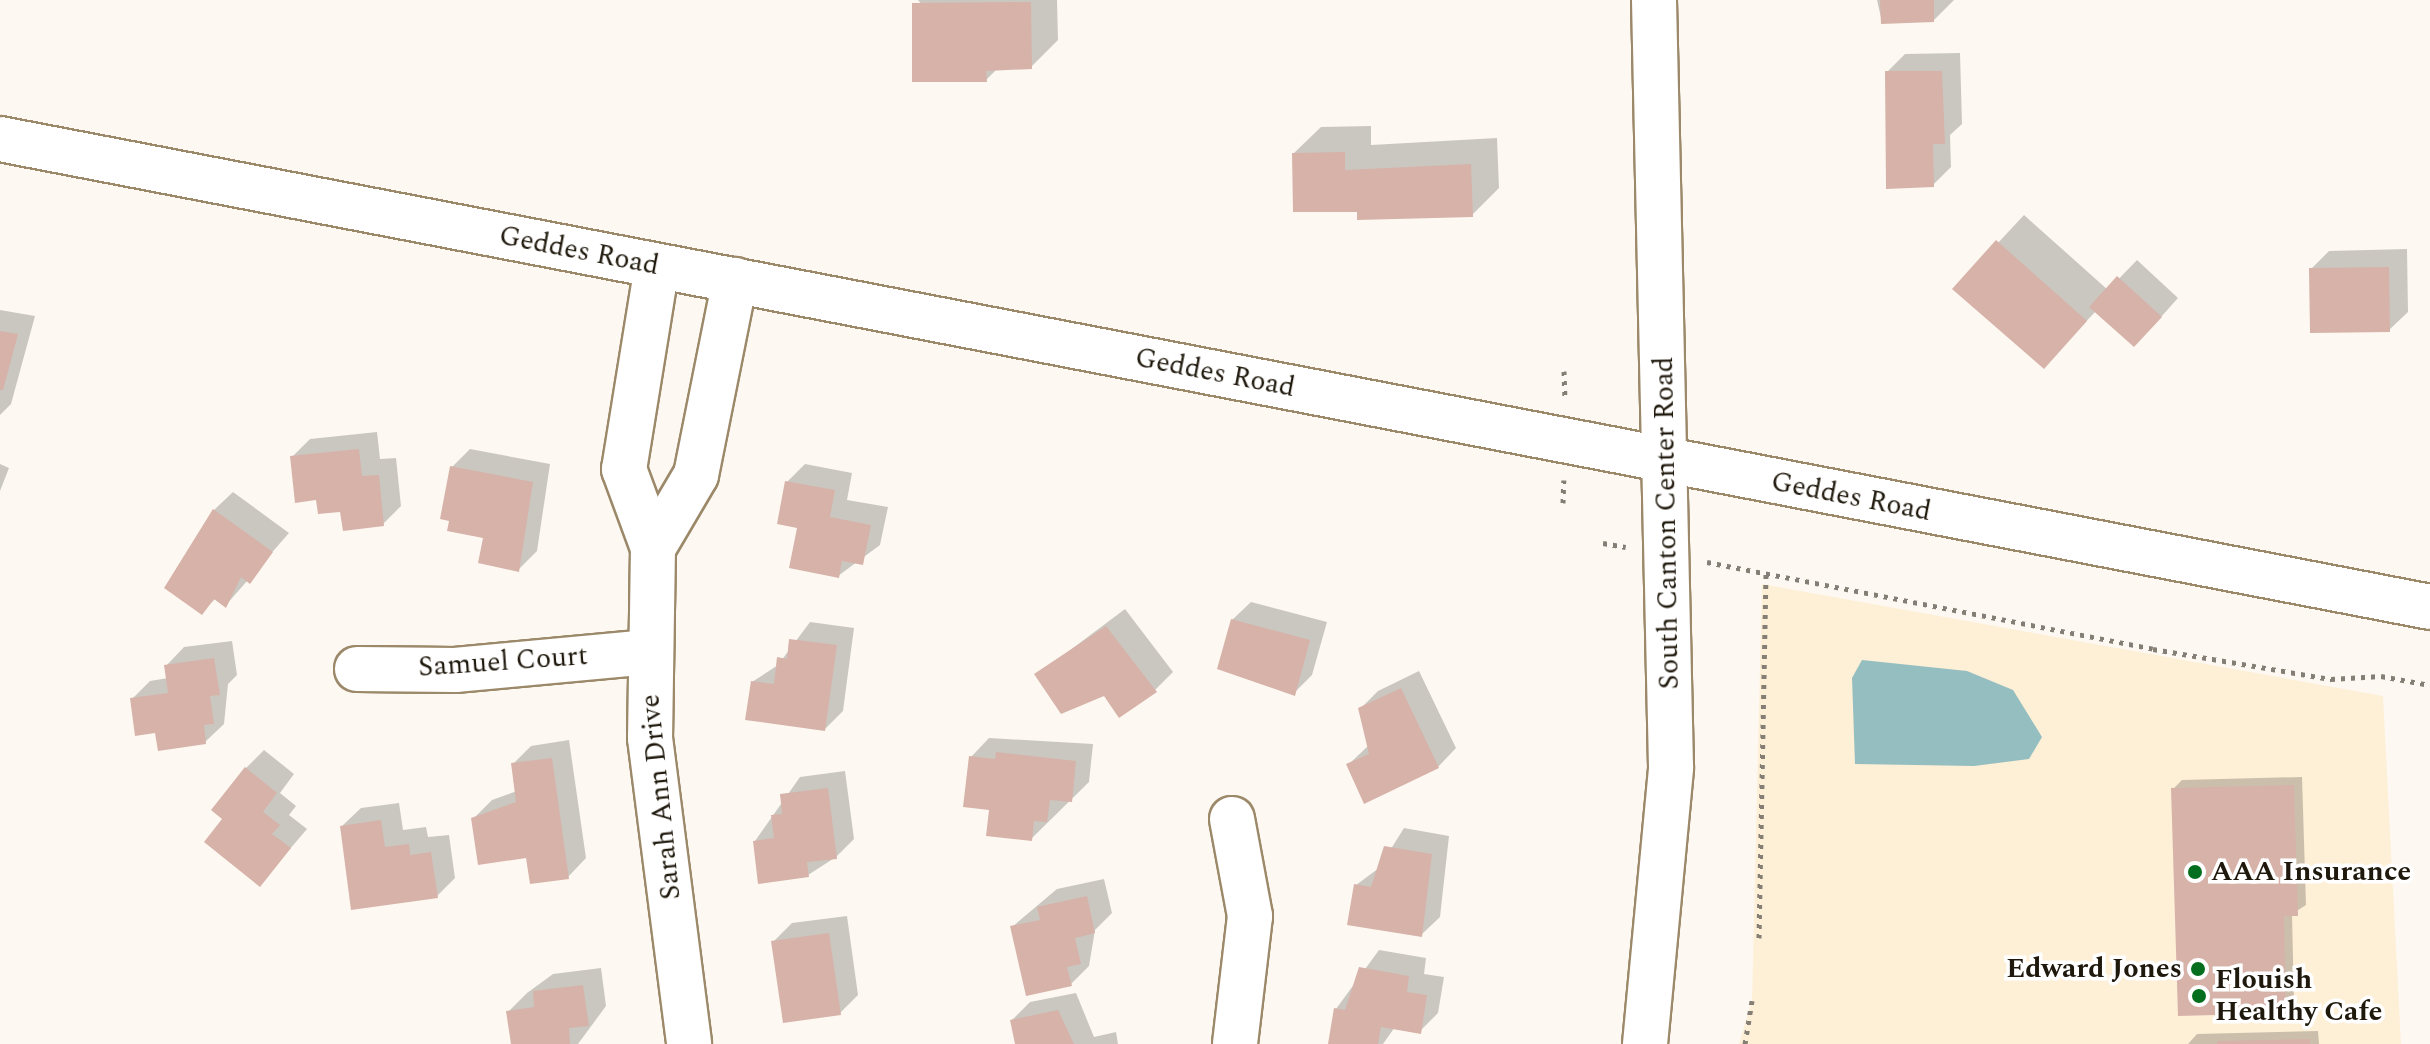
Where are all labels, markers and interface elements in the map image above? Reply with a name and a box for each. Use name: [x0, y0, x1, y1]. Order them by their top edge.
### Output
street label: Geddes Road: [496, 219, 662, 283]
street label: Geddes Road: [1132, 341, 1298, 405]
street label: South Canton Center Road: [1647, 356, 1687, 690]
street label: Geddes Road: [1768, 465, 1934, 529]
street label: Samuel Court: [417, 639, 589, 685]
street label: Sarah Ann Drive: [633, 693, 689, 901]
place label: AAA Insurance: [2211, 855, 2411, 889]
marker: AAA Insurance: [2186, 863, 2204, 881]
place label: Edward Jones: [2006, 952, 2182, 986]
marker: Edward Jones: [2189, 960, 2207, 978]
place label: Flouish Healthy Cafe: [2215, 963, 2382, 1029]
marker: Flouish Healthy Cafe: [2190, 987, 2208, 1005]

